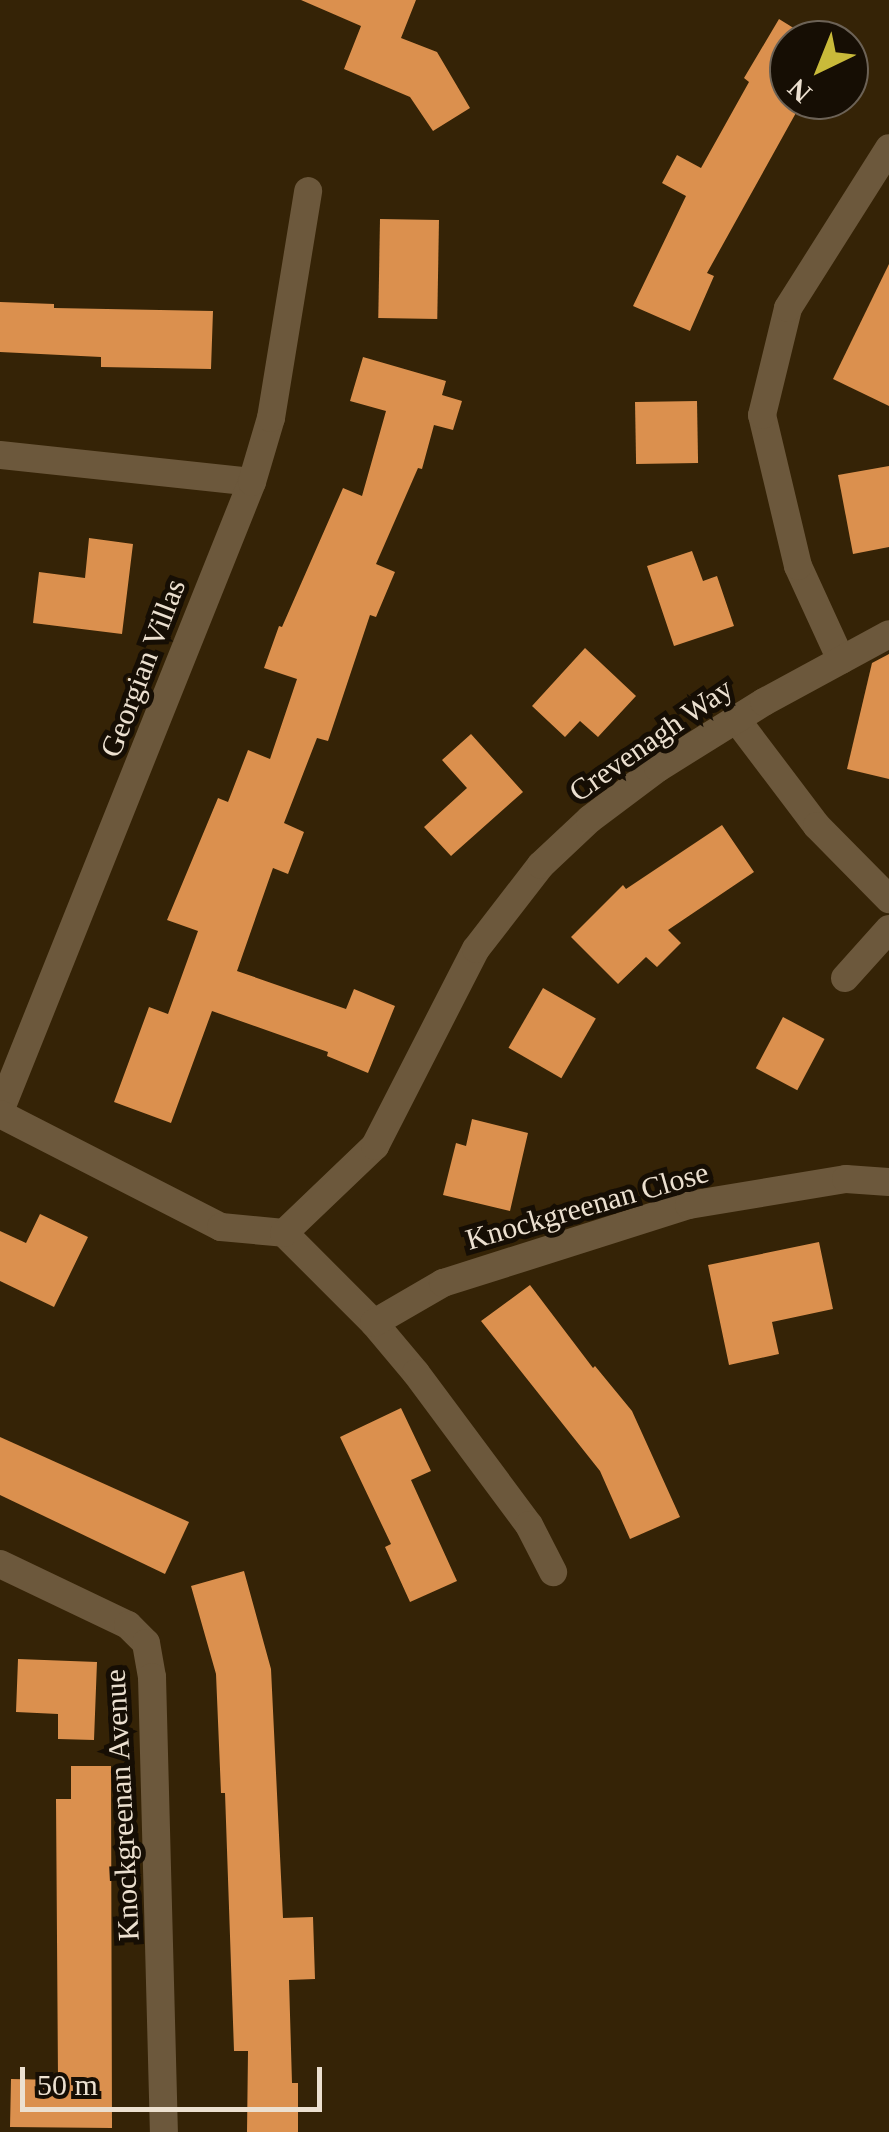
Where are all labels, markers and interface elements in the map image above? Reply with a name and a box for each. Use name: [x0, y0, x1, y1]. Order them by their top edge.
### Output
north arrow: [769, 20, 869, 120]
text: N: [782, 73, 818, 109]
street label: Georgian Villas: [92, 574, 194, 762]
street label: Crevenagh Way: [562, 670, 740, 810]
street label: Knockgreenan Close: [462, 1154, 712, 1258]
street label: Knockgreenan Avenue: [97, 1668, 147, 1942]
scale bar: [25, 2047, 328, 2109]
text: 50 m: [37, 2068, 98, 2101]

